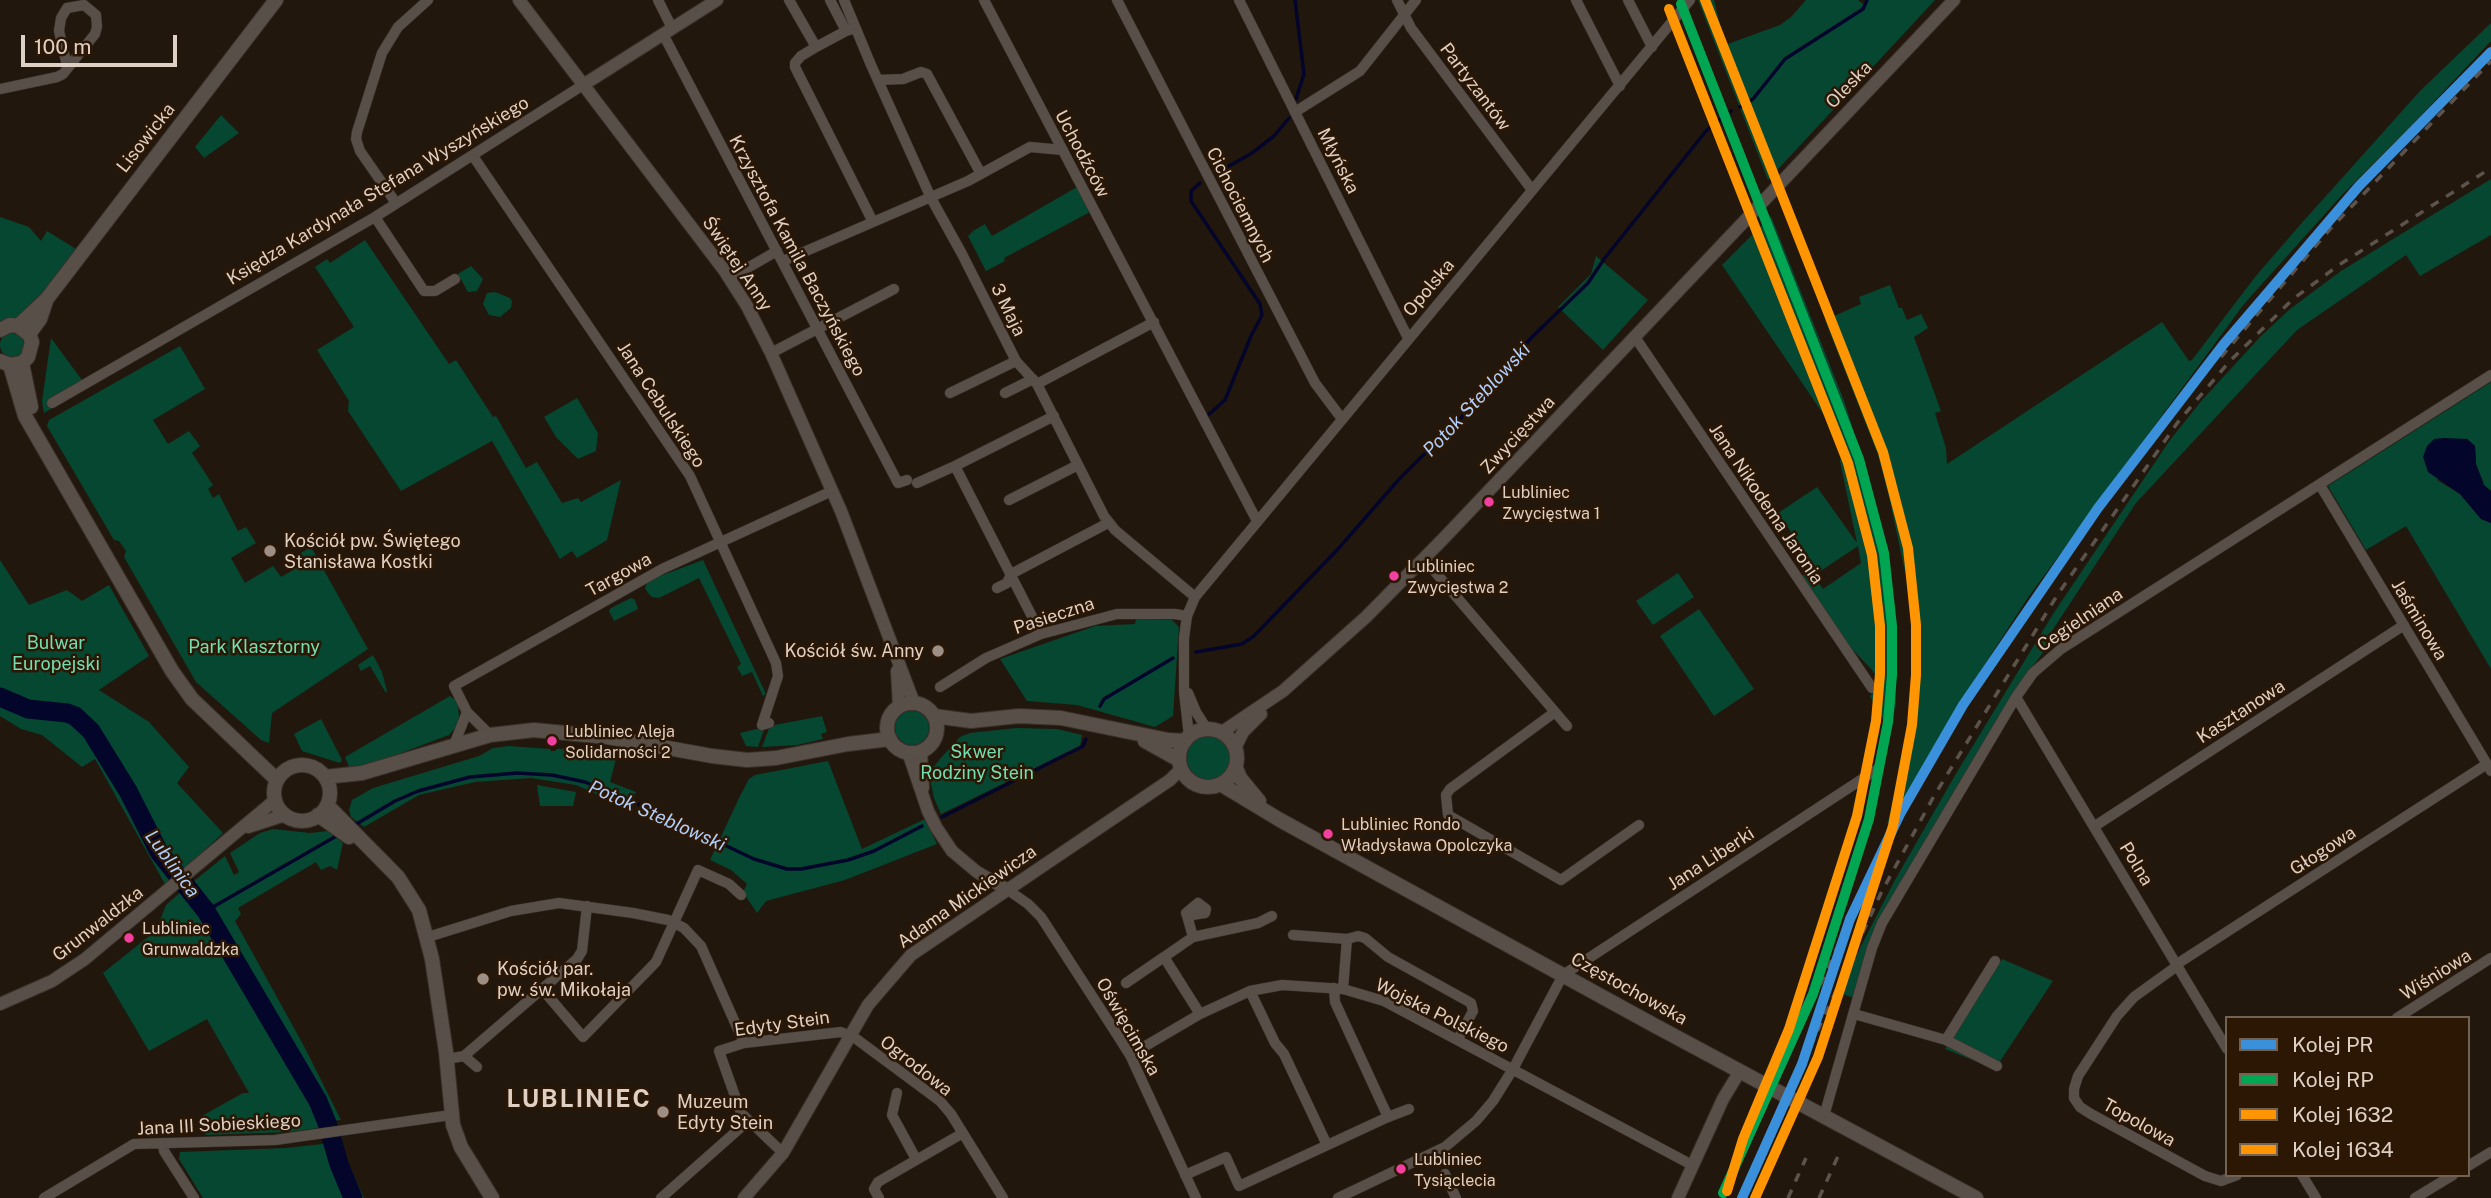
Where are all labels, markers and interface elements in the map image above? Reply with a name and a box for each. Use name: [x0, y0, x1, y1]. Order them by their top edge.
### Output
scale bar: [24, 21, 180, 65]
text: 100 m: [34, 34, 91, 59]
street label: Partyzantów: [1435, 39, 1515, 135]
street label: Oleska: [1821, 57, 1877, 113]
street label: Księdza Kardynała Stefana Wyszyńskiego: [223, 92, 533, 290]
street label: Lisowicka: [112, 99, 180, 177]
street label: Uchodźców: [1050, 107, 1114, 201]
street label: Młyńska: [1312, 125, 1364, 197]
street label: Krzysztofa Kamila Baczyńskiego: [724, 132, 870, 380]
street label: Cichociemnych: [1202, 144, 1278, 266]
street label: Świętej Anny: [697, 213, 777, 315]
street label: Opolska: [1399, 255, 1459, 321]
street label: 3 Maja: [986, 280, 1030, 340]
street label: Jana Cebulskiego: [612, 338, 710, 472]
water label: Potok Steblowski: [1418, 338, 1536, 462]
street label: Zwycięstwa: [1476, 391, 1560, 479]
street label: Jana Nikodema Jaronia: [1704, 420, 1828, 588]
place label: Lubliniec Zwycięstwa 1: [1502, 483, 1600, 521]
marker: Lubliniec Zwycięstwa 1: [1482, 495, 1496, 509]
place label: Kościół pw. Świętego Stanisława Kostki: [284, 530, 461, 572]
marker: Kościół pw. Świętego Stanisława Kostki: [262, 543, 278, 559]
street label: Targowa: [583, 548, 655, 602]
place label: Lubliniec Zwycięstwa 2: [1407, 557, 1508, 595]
marker: Lubliniec Zwycięstwa 2: [1387, 569, 1401, 583]
street label: Jaśminowa: [2386, 576, 2452, 664]
street label: Cegielniana: [2033, 583, 2127, 657]
street label: Pasieczna: [1011, 593, 1097, 639]
park label: Bulwar Europejski: [12, 632, 100, 674]
park label: Park Klasztorny: [188, 636, 320, 658]
place label: Kościół św. Anny: [784, 640, 924, 662]
marker: Kościół św. Anny: [930, 643, 946, 659]
street label: Kasztanowa: [2193, 675, 2289, 749]
place label: Lubliniec Aleja Solidarności 2: [565, 722, 675, 760]
marker: Lubliniec Aleja Solidarności 2: [545, 734, 559, 748]
park label: Skwer Rodziny Stein: [920, 741, 1034, 784]
water label: Potok Steblowski: [585, 776, 729, 856]
place label: Lubliniec Rondo Władysława Opolczyka: [1341, 815, 1512, 853]
street label: Głogowa: [2286, 822, 2360, 880]
street label: Jana Liberki: [1664, 823, 1758, 895]
water label: Lublinica: [140, 826, 204, 902]
marker: Lubliniec Rondo Władysława Opolczyka: [1321, 827, 1335, 841]
street label: Polna: [2115, 838, 2157, 890]
street label: Adama Mickiewicza: [893, 841, 1041, 953]
street label: Grunwaldzka: [48, 882, 148, 966]
place label: Lubliniec Grunwaldzka: [142, 919, 239, 957]
marker: Lubliniec Grunwaldzka: [122, 931, 136, 945]
street label: Wiśniowa: [2397, 945, 2475, 1005]
street label: Częstochowska: [1567, 948, 1691, 1030]
place label: Kościół par. pw. św. Mikołaja: [497, 958, 631, 1000]
marker: Kościół par. pw. św. Mikołaja: [475, 971, 491, 987]
street label: Oświęcimska: [1091, 974, 1165, 1080]
street label: Wojska Polskiego: [1372, 974, 1512, 1058]
street label: Edyty Stein: [733, 1007, 831, 1041]
legend: [2225, 1016, 2470, 1177]
street label: Ogrodowa: [875, 1031, 957, 1101]
text: Kolej PR: [2292, 1032, 2374, 1057]
text: Kolej RP: [2292, 1067, 2374, 1092]
district label: LUBLINIEC: [508, 1086, 650, 1114]
place label: Muzeum Edyty Stein: [677, 1091, 773, 1134]
street label: Topolowa: [2099, 1094, 2179, 1152]
text: Kolej 1632: [2292, 1102, 2393, 1127]
marker: Muzeum Edyty Stein: [655, 1104, 671, 1120]
street label: Jana III Sobieskiego: [137, 1110, 301, 1140]
text: Kolej 1634: [2292, 1137, 2394, 1162]
place label: Lubliniec Tysiąclecia: [1414, 1150, 1496, 1188]
marker: Lubliniec Tysiąclecia: [1394, 1162, 1408, 1176]

